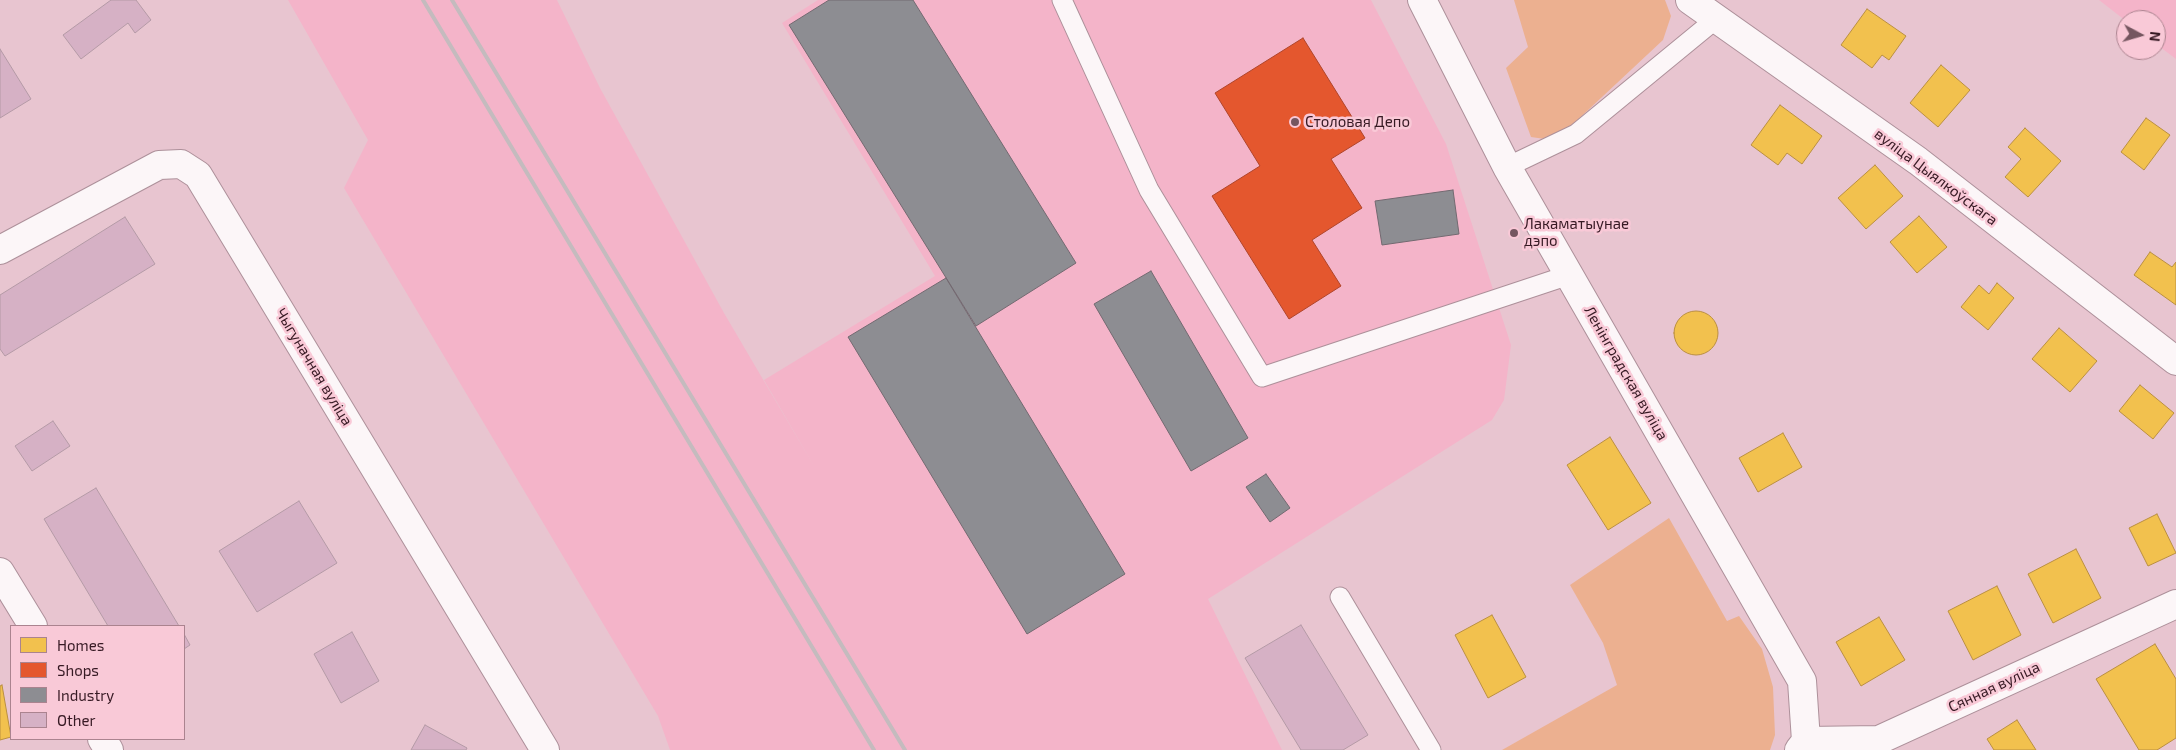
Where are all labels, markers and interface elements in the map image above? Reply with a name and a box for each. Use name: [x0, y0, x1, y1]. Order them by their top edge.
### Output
north arrow: [2116, 10, 2166, 60]
text: N: [2146, 31, 2164, 42]
place label: Столовая Депо: [1305, 113, 1410, 131]
marker: Столовая Депо: [1289, 116, 1301, 128]
street label: вуліца Цыялкоўскага: [1871, 125, 2001, 229]
place label: Лакаматыунае дэпо: [1524, 215, 1629, 250]
marker: Лакаматыунае дэпо: [1508, 227, 1520, 239]
street label: Ленінградская вуліца: [1580, 303, 1672, 443]
street label: Чыгуначная вуліца: [272, 305, 356, 429]
legend: [10, 625, 185, 740]
text: Homes: [57, 636, 104, 654]
street label: Сянная вуліца: [1945, 658, 2043, 716]
text: Shops: [57, 661, 99, 679]
text: Industry: [57, 686, 114, 704]
text: Other: [57, 711, 96, 729]

